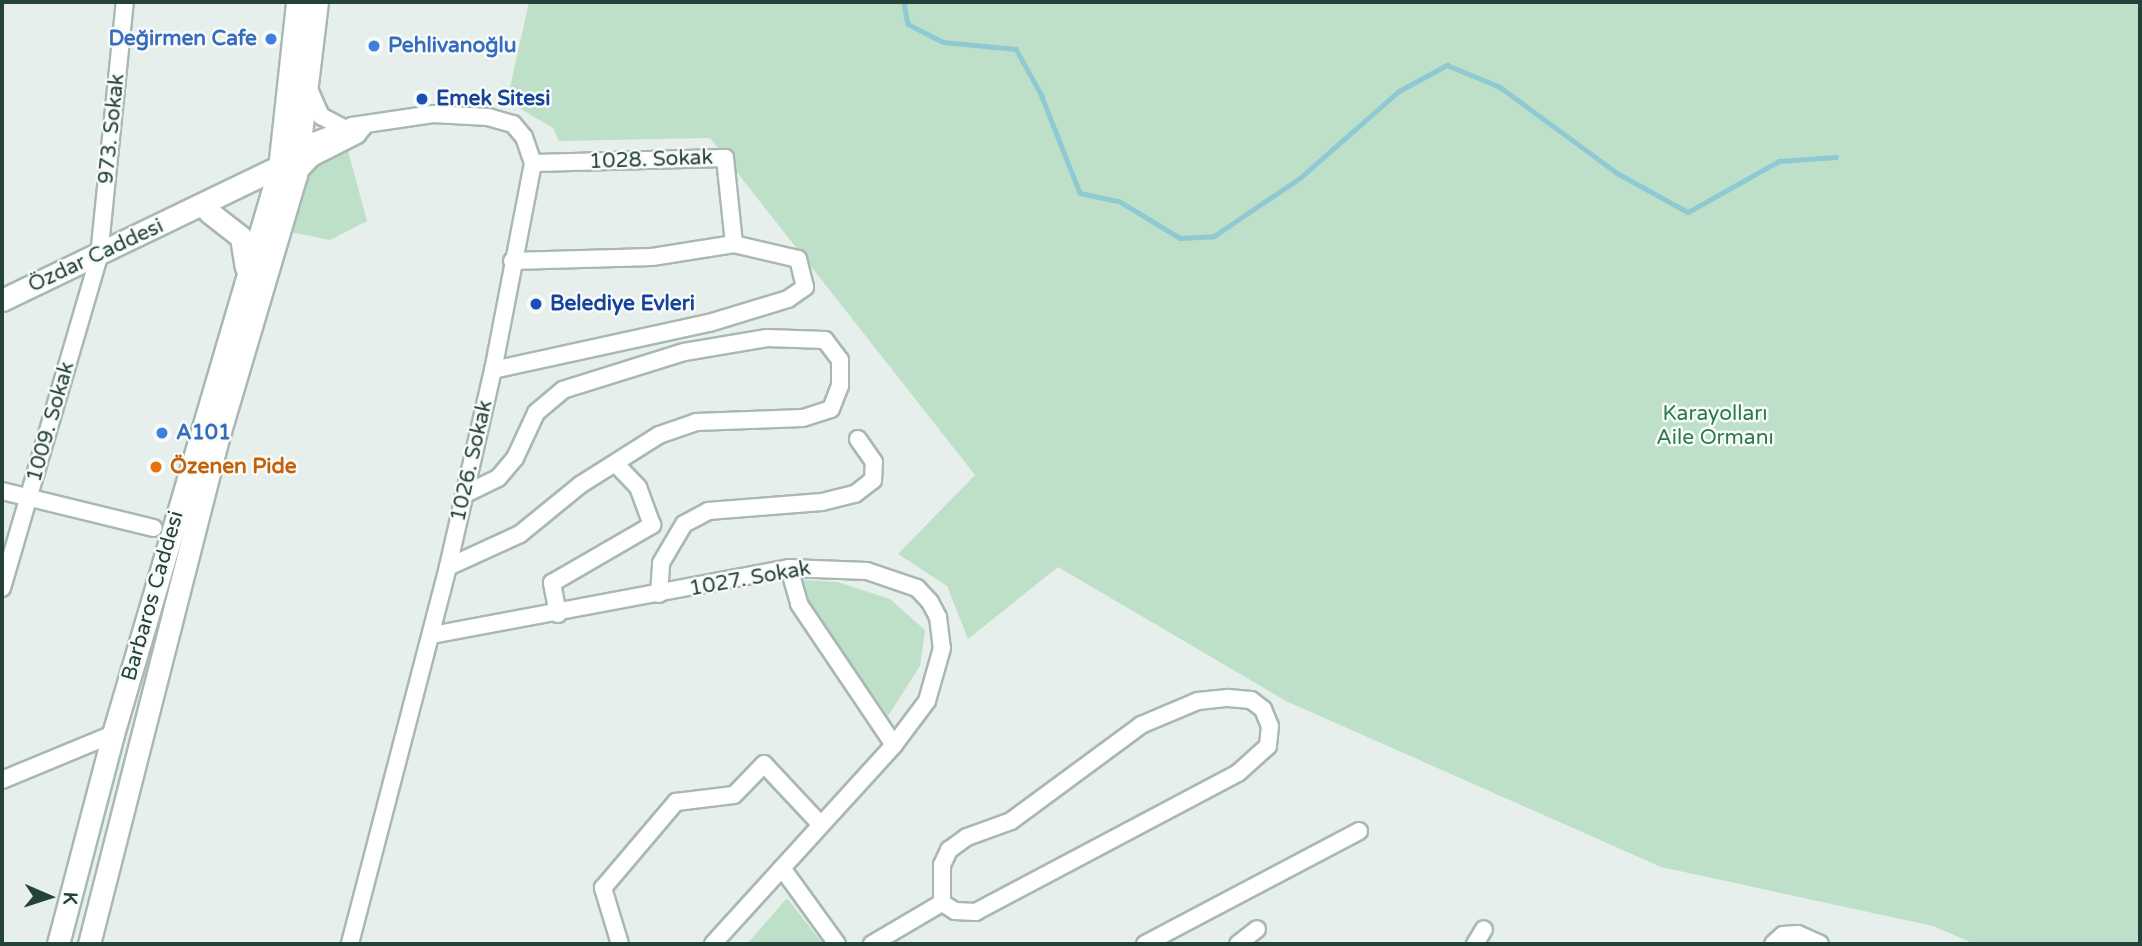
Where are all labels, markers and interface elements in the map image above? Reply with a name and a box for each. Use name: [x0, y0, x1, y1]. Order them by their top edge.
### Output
place label: Değirmen Cafe: [108, 26, 257, 52]
marker: Değirmen Cafe: [263, 31, 279, 47]
place label: Pehlivanoğlu: [388, 33, 517, 59]
marker: Pehlivanoğlu: [366, 38, 382, 54]
street label: 973. Sokak: [94, 73, 130, 185]
place label: Emek Sitesi: [436, 86, 550, 112]
marker: Emek Sitesi: [414, 91, 430, 107]
street label: 1028. Sokak: [589, 145, 713, 175]
street label: Özdar Caddesi: [24, 214, 168, 298]
place label: Belediye Evleri: [550, 291, 695, 317]
marker: Belediye Evleri: [528, 296, 544, 312]
street label: 1009. Sokak: [22, 359, 80, 485]
street label: 1026. Sokak: [446, 398, 498, 524]
park label: Karayolları Aile Ormanı: [1656, 401, 1774, 451]
place label: A101: [176, 420, 231, 446]
marker: A101: [154, 425, 170, 441]
place label: Özenen Pide: [170, 454, 297, 480]
marker: Özenen Pide: [148, 459, 164, 475]
street label: Barbaros Caddesi: [117, 508, 189, 684]
street label: 1027. Sokak: [687, 556, 813, 602]
north arrow: [14, 862, 84, 932]
text: K: [59, 891, 81, 905]

